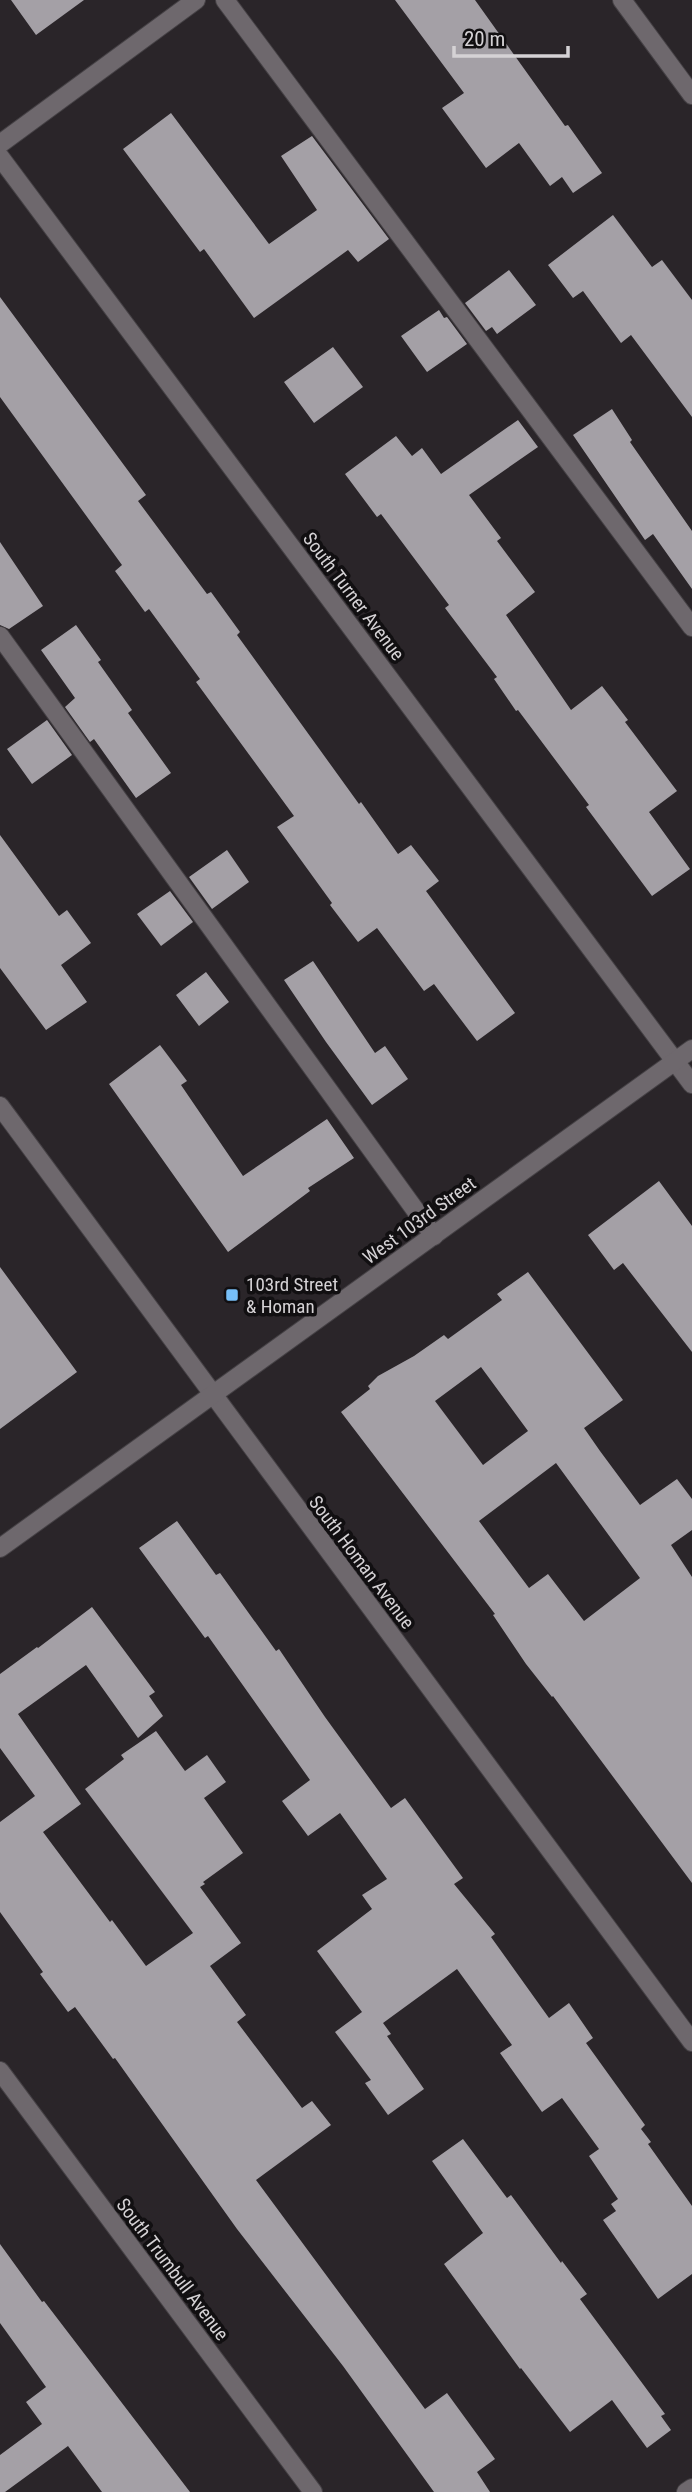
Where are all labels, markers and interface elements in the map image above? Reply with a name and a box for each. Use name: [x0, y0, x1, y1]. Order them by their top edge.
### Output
scale bar: [454, 14, 568, 58]
text: 20 m: [464, 27, 505, 51]
street label: South Turner Avenue: [298, 528, 409, 665]
street label: West 103rd Street: [358, 1172, 480, 1269]
place label: 103rd Street & Homan: [246, 1273, 338, 1318]
marker: 103rd Street & Homan: [224, 1287, 240, 1303]
street label: South Homan Avenue: [304, 1491, 419, 1633]
street label: South Trumbull Avenue: [112, 2194, 234, 2345]

